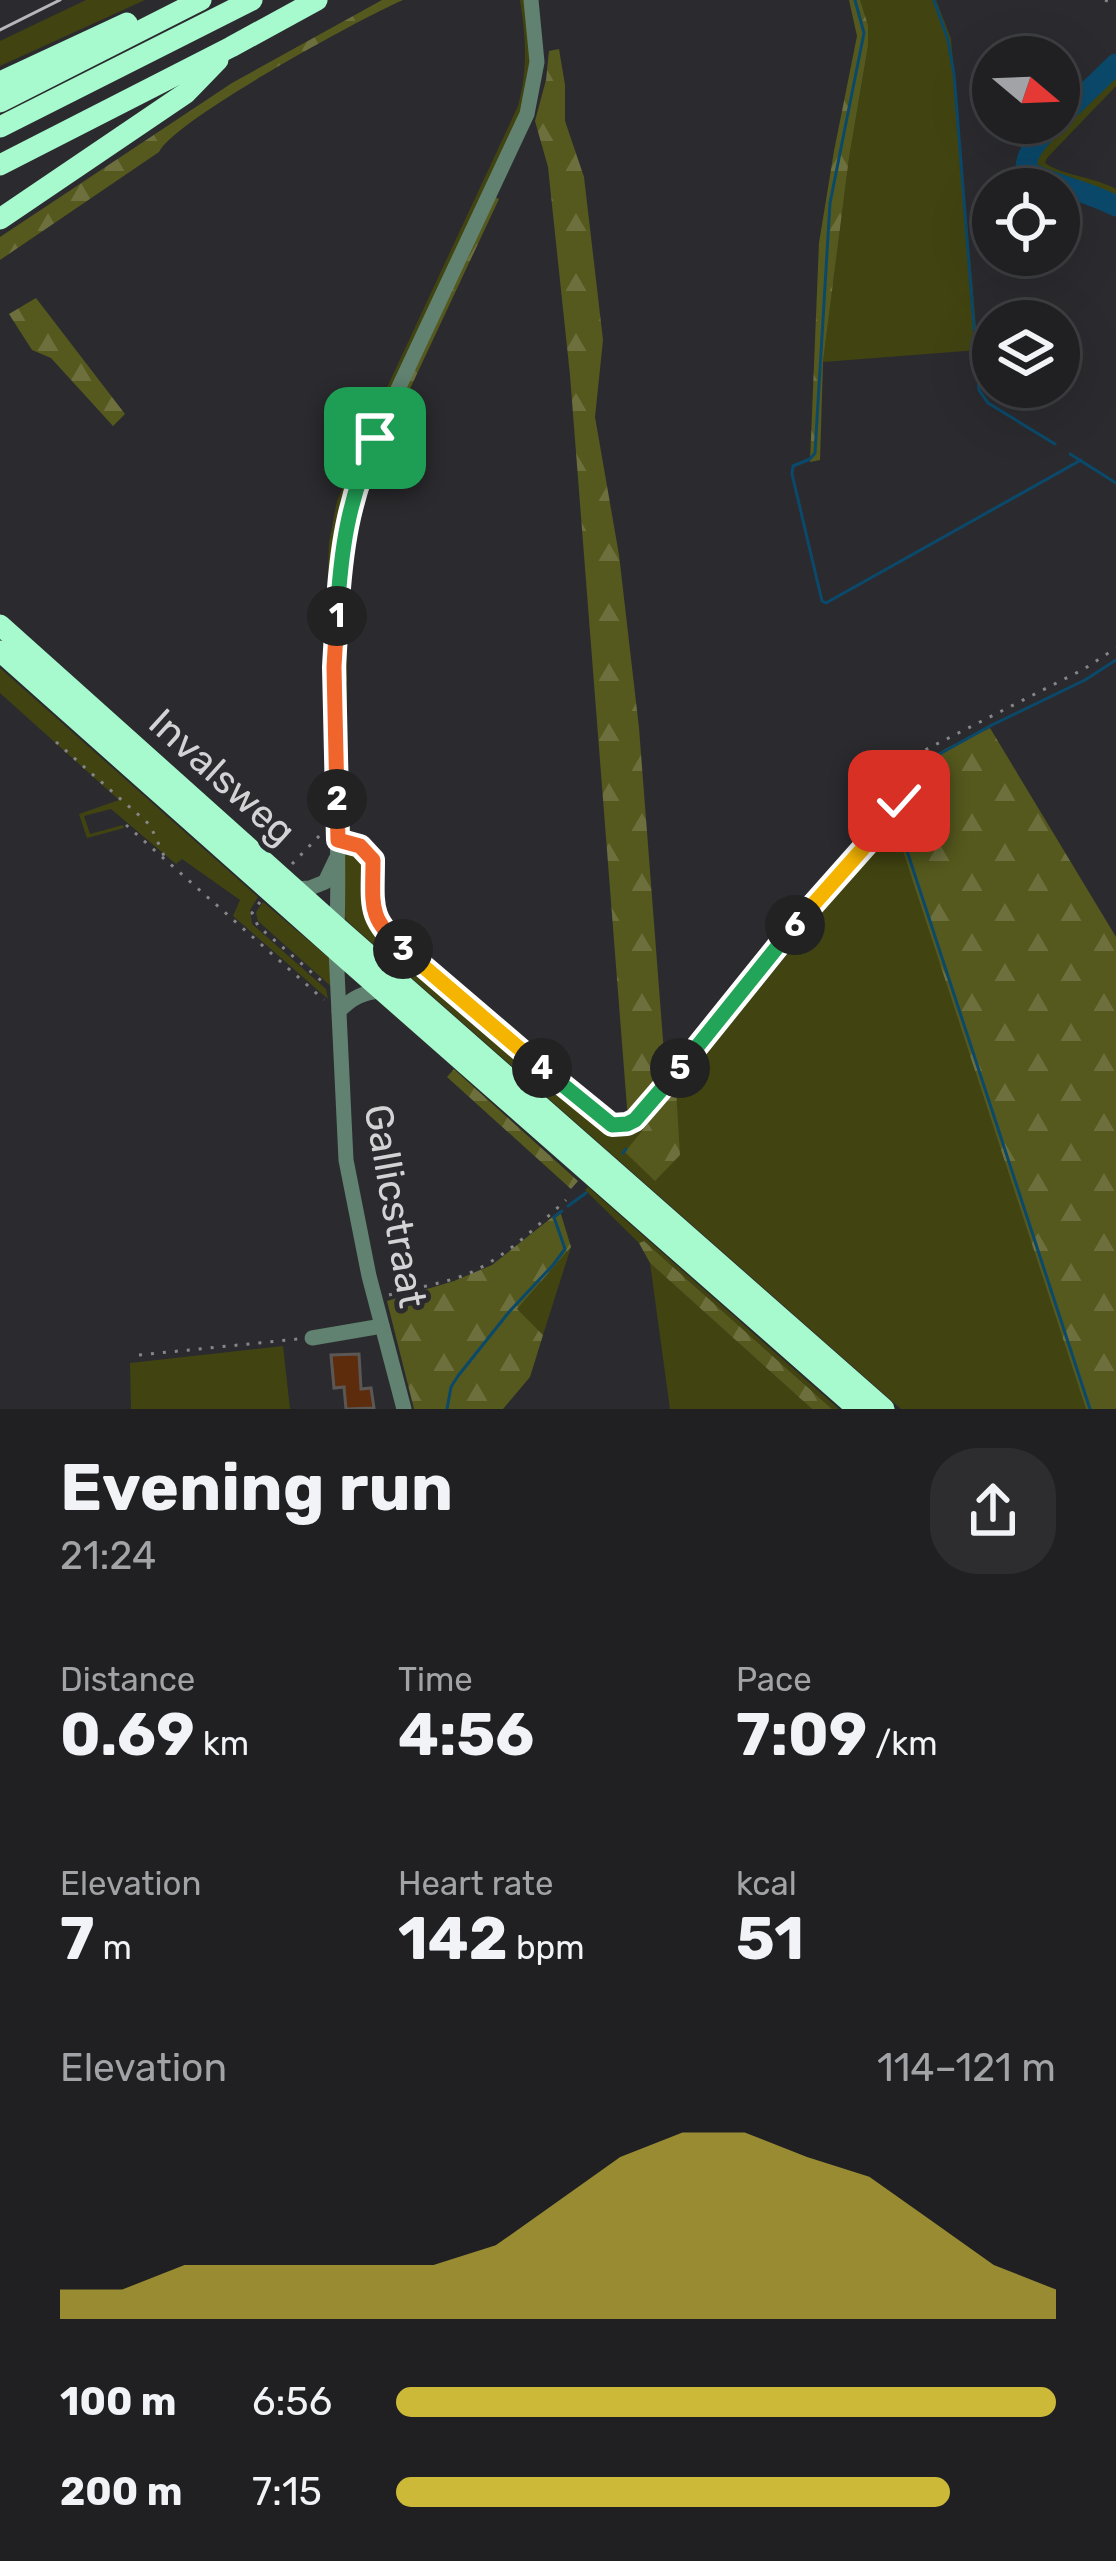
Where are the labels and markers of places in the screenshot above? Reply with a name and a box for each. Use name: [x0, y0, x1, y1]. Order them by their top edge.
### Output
pin: [324, 387, 426, 489]
pin: 1: [307, 586, 367, 646]
pin: [848, 750, 950, 852]
pin: 2: [307, 769, 367, 829]
pin: 6: [765, 895, 825, 955]
pin: 3: [373, 919, 433, 979]
pin: 4: [512, 1038, 572, 1098]
pin: 5: [650, 1038, 710, 1098]

